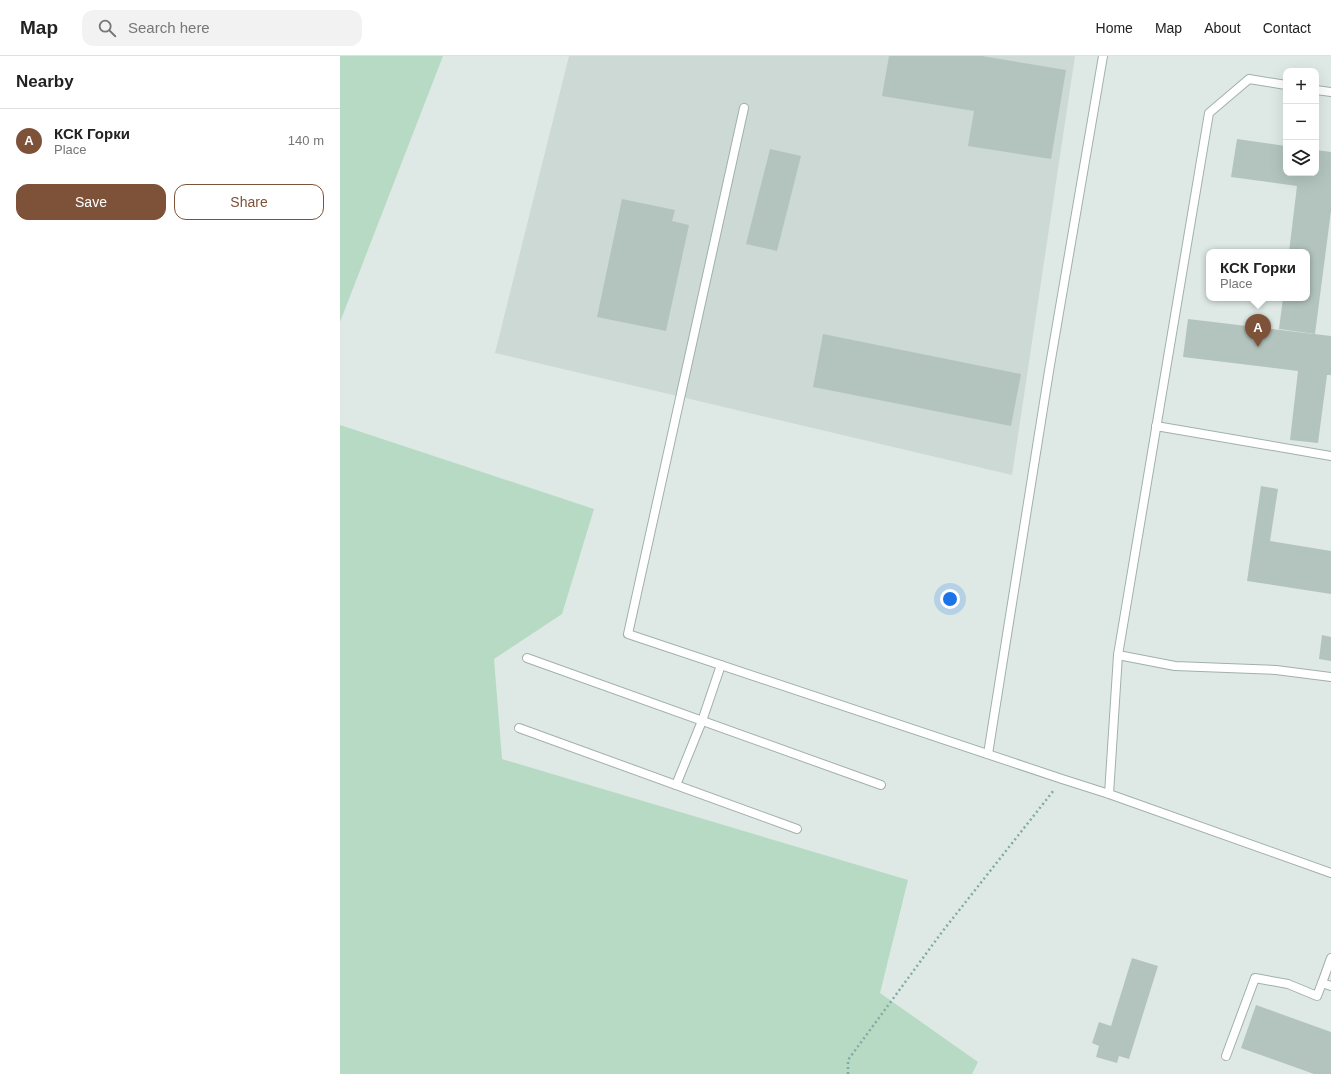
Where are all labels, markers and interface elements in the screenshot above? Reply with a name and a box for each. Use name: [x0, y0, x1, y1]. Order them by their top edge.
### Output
search box: [82, 10, 362, 46]
text: Map: [20, 17, 58, 38]
icon: search: [96, 17, 118, 39]
text: Search here: [128, 19, 210, 36]
text: Home: [1096, 20, 1133, 36]
text: Map: [1155, 20, 1182, 36]
text: About: [1204, 20, 1241, 36]
text: Contact: [1263, 20, 1311, 36]
map controls: [1283, 68, 1319, 176]
button: +: [1283, 68, 1319, 104]
text: Nearby: [16, 72, 74, 91]
button: −: [1283, 104, 1319, 140]
text: КСК Горки: [54, 125, 130, 142]
text: A: [24, 133, 34, 148]
text: 140 m: [288, 133, 324, 148]
button: layers: [1283, 140, 1319, 176]
text: Place: [54, 142, 87, 157]
button: Save: [16, 184, 166, 220]
button: Share: [174, 184, 324, 220]
popup: [1206, 249, 1310, 301]
text: КСК Горки: [1220, 259, 1296, 276]
text: Place: [1220, 276, 1253, 291]
pin: A: [1245, 314, 1271, 347]
your location: [940, 589, 960, 609]

